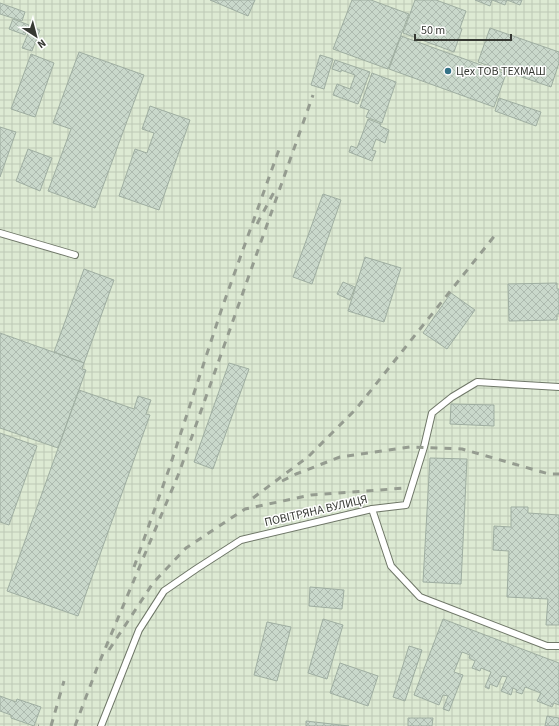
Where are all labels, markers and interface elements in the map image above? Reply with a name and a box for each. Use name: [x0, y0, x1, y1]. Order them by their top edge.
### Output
north arrow: [16, 16, 56, 56]
scale bar: [415, 16, 511, 42]
text: 50 m: [421, 22, 445, 39]
text: N: [34, 35, 49, 52]
place label: Цех ТОВ ТЕХМАШ: [456, 63, 546, 80]
marker: Цех ТОВ ТЕХМАШ: [443, 66, 453, 76]
street label: ПОВІТРЯНА ВУЛИЦЯ: [263, 491, 369, 531]

